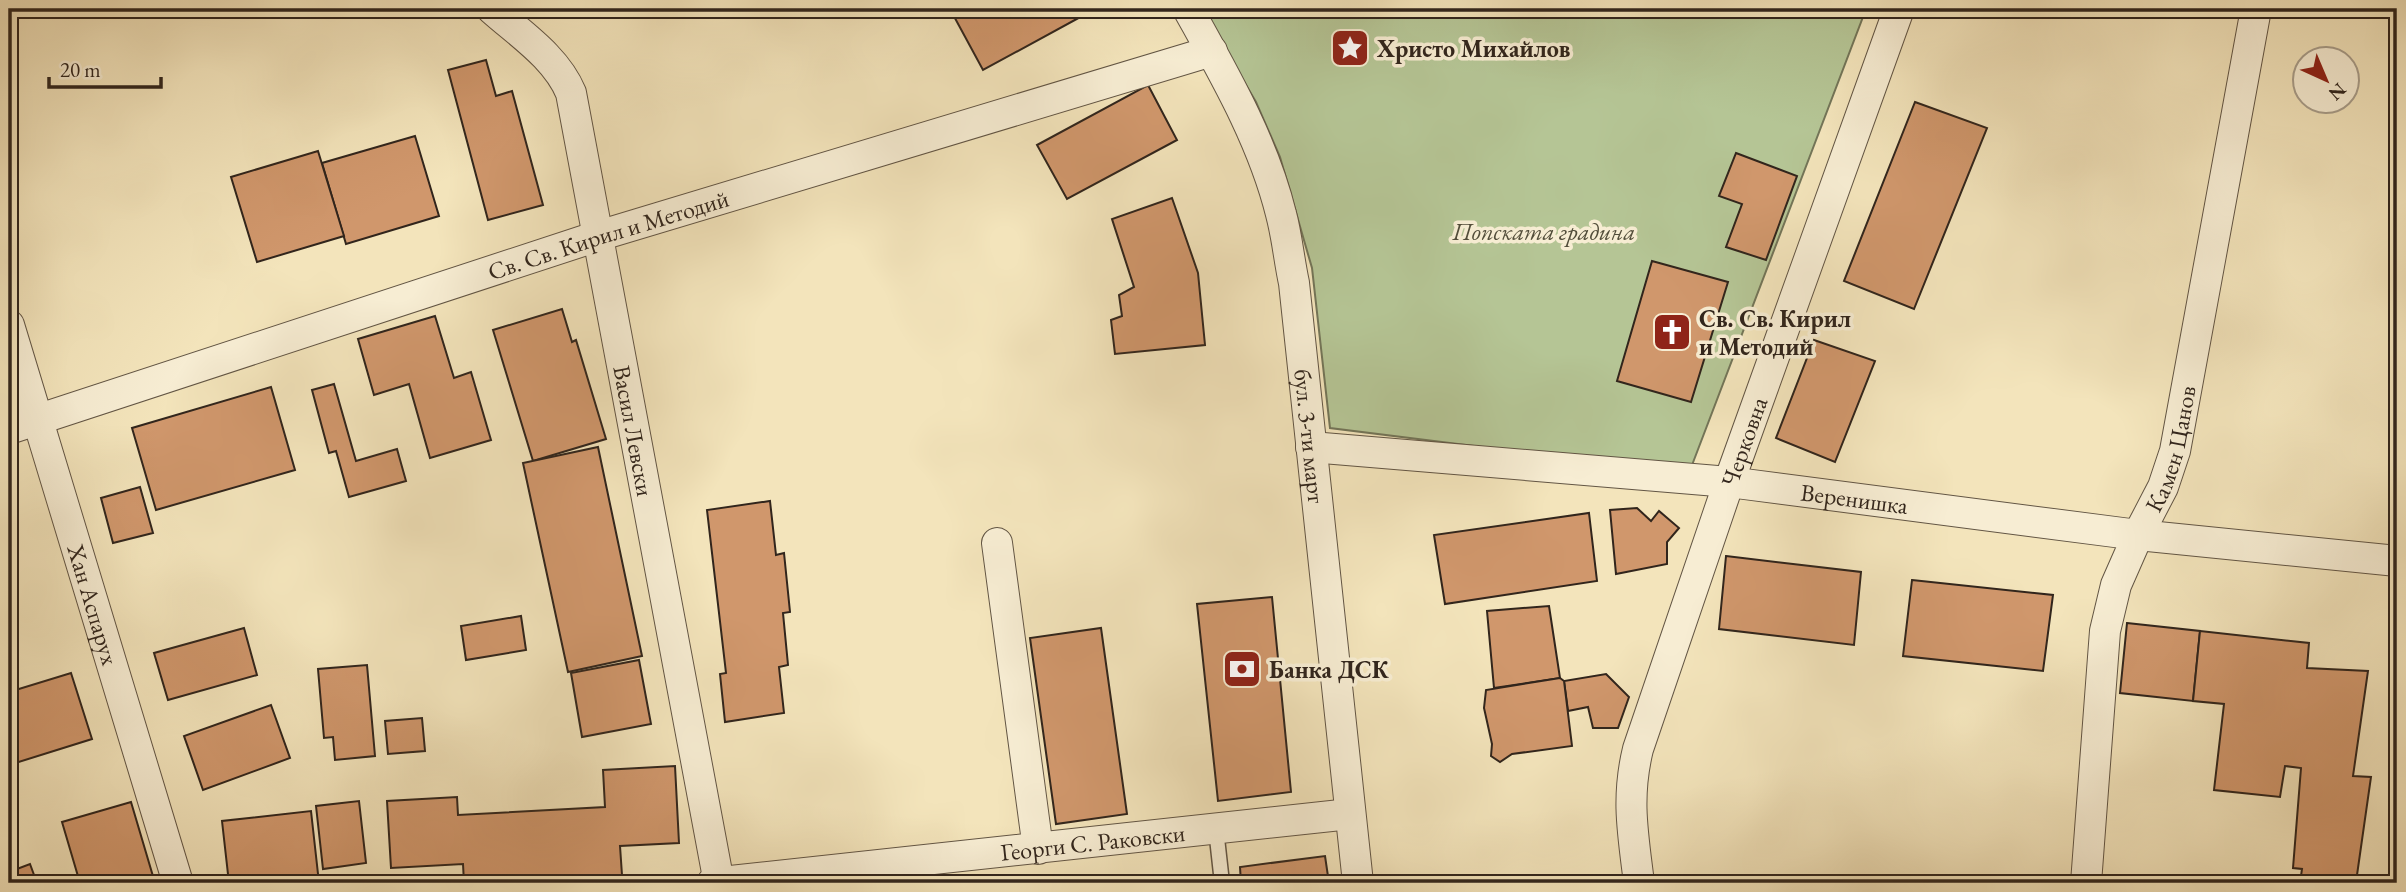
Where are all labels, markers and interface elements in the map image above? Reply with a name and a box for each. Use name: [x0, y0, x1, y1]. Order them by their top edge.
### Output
place icon: Христо Михайлов: [1329, 27, 1371, 69]
place label: Христо Михайлов: [1376, 33, 1570, 64]
scale bar: [49, 46, 161, 90]
north arrow: [2290, 46, 2360, 116]
text: 20 m: [60, 56, 101, 83]
text: N: [2323, 78, 2352, 107]
street label: Св. Св. Кирил и Методий: [484, 182, 733, 287]
park label: Попската градина: [1452, 216, 1635, 247]
place label: Св. Св. Кирил и Методий: [1699, 303, 1851, 362]
church icon: Св. Св. Кирил и Методий: [1651, 311, 1693, 353]
street label: Васил Левски: [607, 363, 662, 499]
street label: бул. 3-ти март: [1288, 367, 1333, 505]
street label: Камен Цанов: [2137, 383, 2202, 517]
street label: Черковна: [1713, 392, 1774, 491]
street label: Веренишка: [1799, 476, 1910, 521]
street label: Хан Аспарух: [61, 540, 127, 669]
bank icon: Банка ДСК: [1221, 648, 1263, 690]
place label: Банка ДСК: [1269, 654, 1390, 685]
street label: Георги С. Раковски: [999, 816, 1187, 867]

